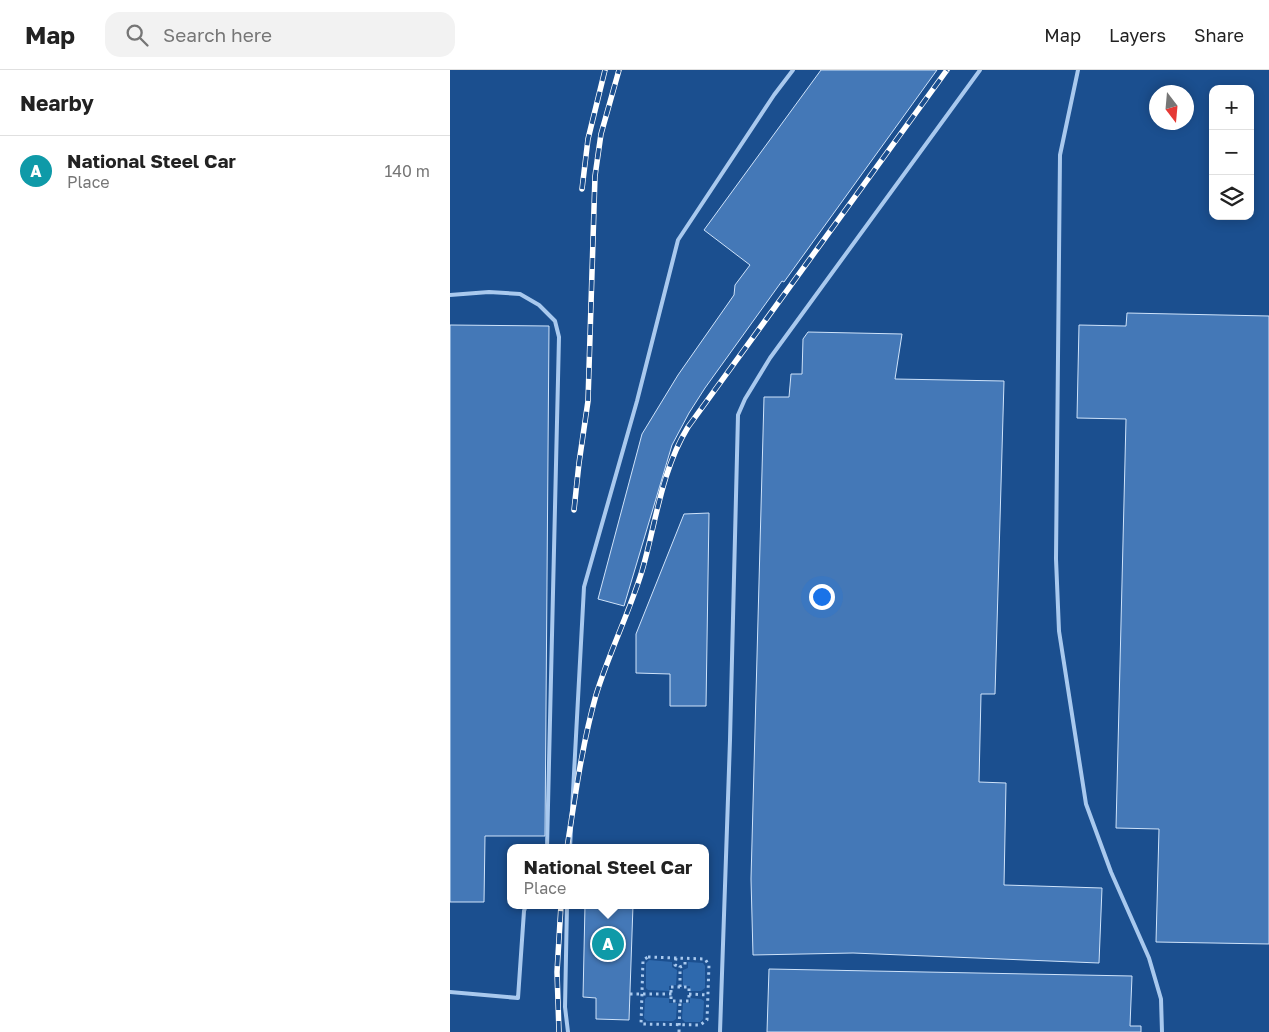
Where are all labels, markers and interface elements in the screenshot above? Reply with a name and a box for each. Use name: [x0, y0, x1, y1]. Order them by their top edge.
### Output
search box: [105, 12, 455, 57]
text: Map: [25, 20, 75, 49]
icon: search: [123, 21, 151, 49]
text: Search here: [163, 23, 272, 46]
text: Map: [1044, 24, 1081, 46]
text: Layers: [1109, 24, 1166, 46]
text: Share: [1194, 24, 1244, 46]
north arrow: [1149, 85, 1194, 130]
map controls: [1209, 85, 1254, 220]
button: +: [1209, 85, 1254, 130]
text: Nearby: [20, 90, 94, 116]
button: −: [1209, 130, 1254, 175]
text: National Steel Car: [67, 149, 236, 172]
text: A: [30, 161, 42, 181]
text: 140 m: [384, 161, 430, 181]
text: Place: [67, 172, 110, 192]
button: layers: [1209, 175, 1254, 220]
your location: [809, 584, 835, 610]
popup: [507, 844, 709, 909]
text: National Steel Car: [524, 855, 692, 878]
text: Place: [524, 878, 566, 898]
pin: A: [592, 925, 624, 963]

